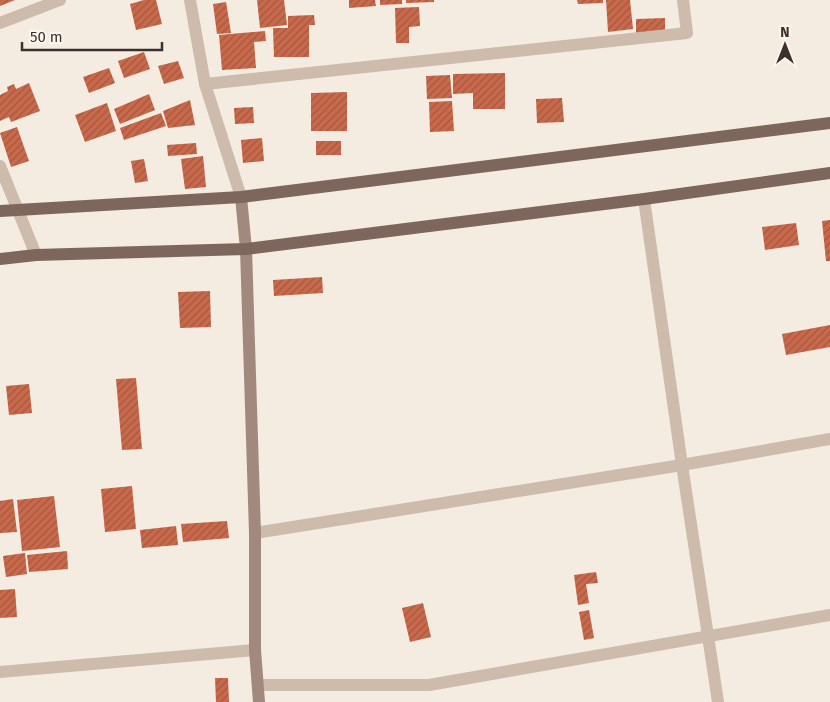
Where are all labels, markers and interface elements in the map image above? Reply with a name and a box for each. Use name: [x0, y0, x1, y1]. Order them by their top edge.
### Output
scale bar: [22, 20, 162, 52]
north arrow: [760, 20, 810, 70]
text: N: [780, 24, 790, 41]
text: 50 m: [30, 28, 63, 46]

